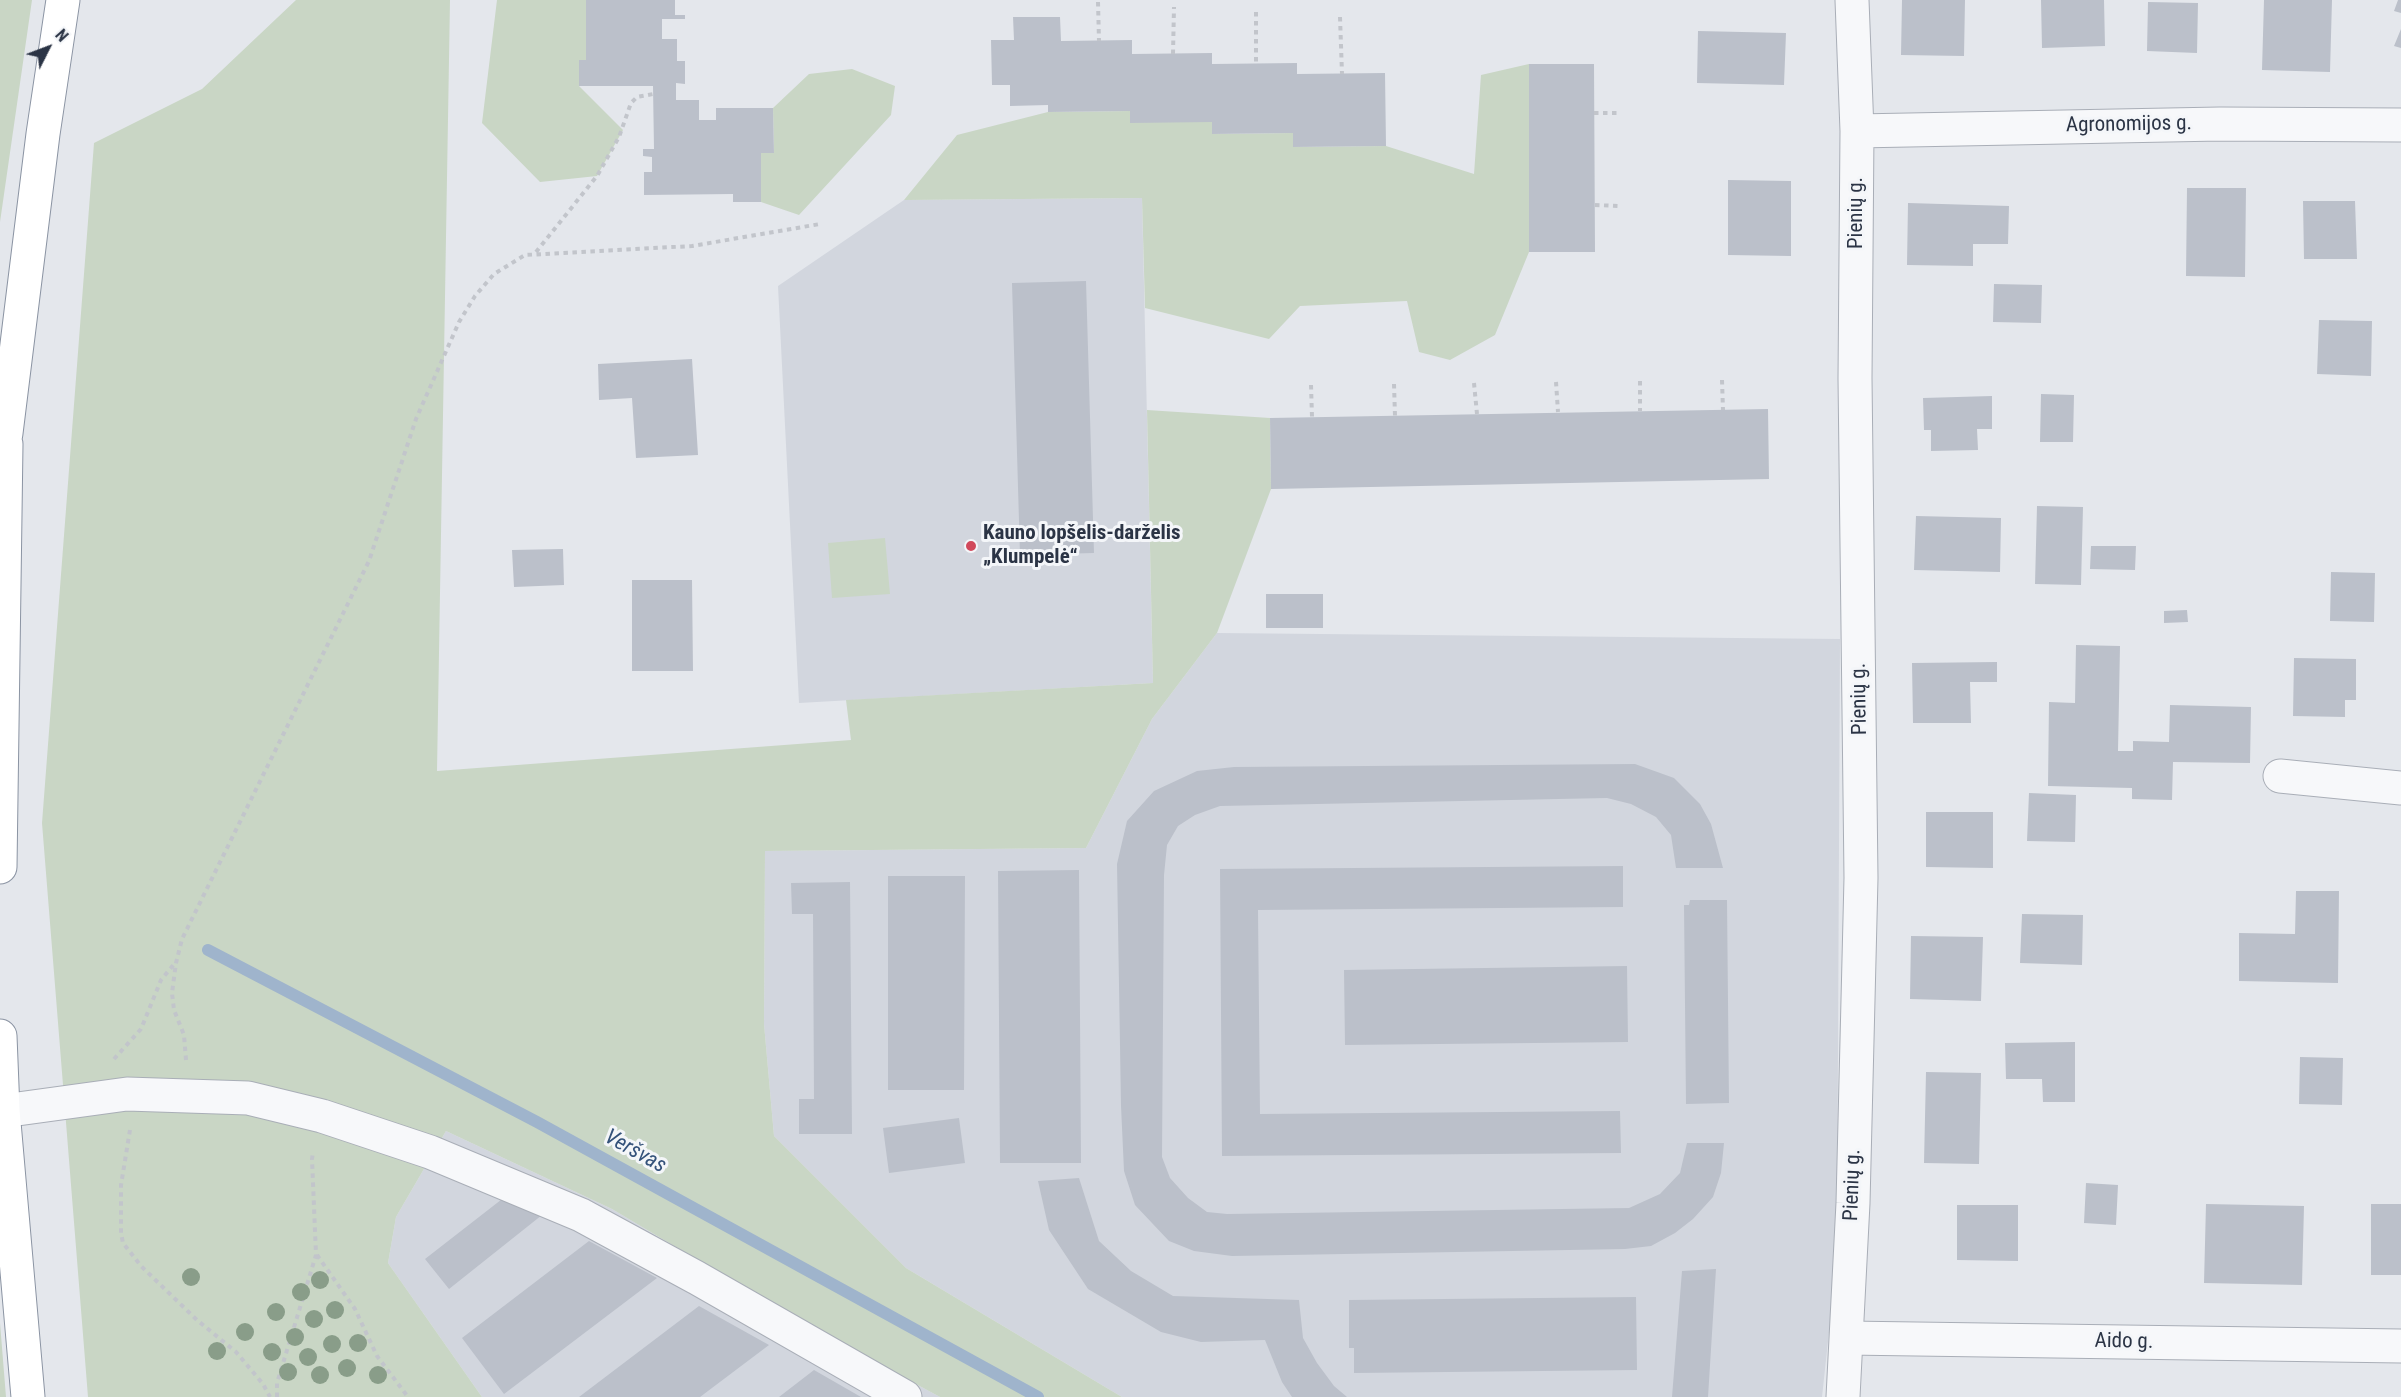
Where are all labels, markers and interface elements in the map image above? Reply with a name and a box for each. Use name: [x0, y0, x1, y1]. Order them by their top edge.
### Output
north arrow: [18, 18, 78, 78]
text: N: [51, 26, 72, 46]
street label: Agronomijos g.: [2066, 111, 2192, 139]
street label: Pienių g.: [1844, 177, 1870, 249]
place label: Kauno lopšelis-darželis „Klumpelė“: [983, 521, 1181, 571]
marker: Kauno lopšelis-darželis „Klumpelė“: [964, 539, 978, 553]
street label: Pienių g.: [1847, 663, 1873, 735]
water label: Veršvas: [599, 1124, 671, 1180]
street label: Pienių g.: [1839, 1149, 1867, 1221]
street label: Aido g.: [2094, 1329, 2154, 1355]

